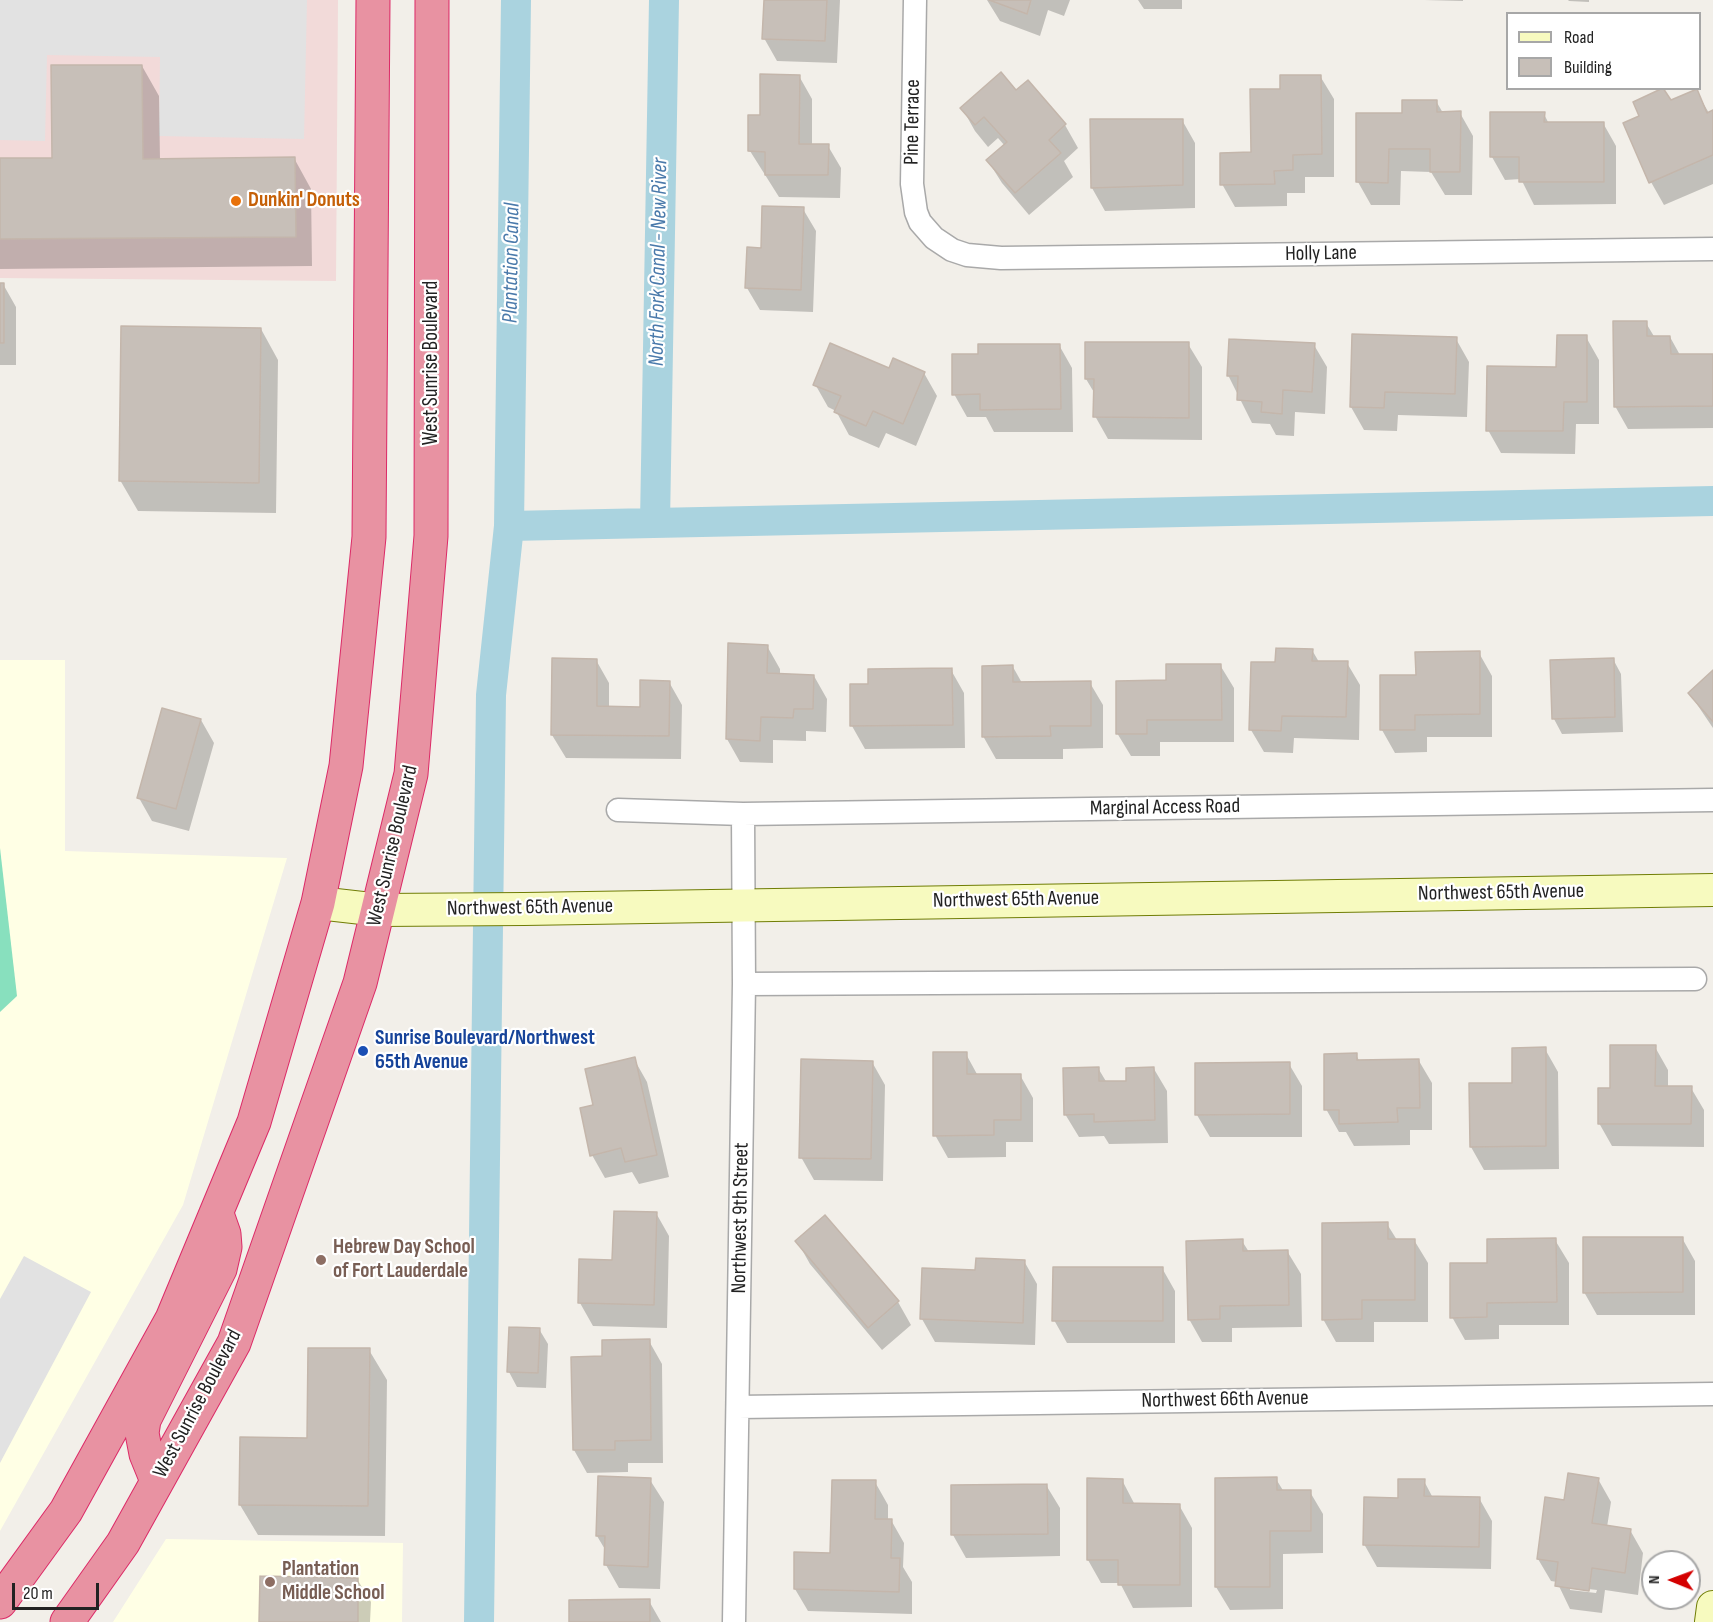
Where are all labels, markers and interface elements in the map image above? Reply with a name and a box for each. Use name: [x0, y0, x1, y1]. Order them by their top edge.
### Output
legend: [1506, 12, 1701, 90]
text: Road: [1564, 27, 1594, 48]
text: Building: [1564, 57, 1612, 78]
street label: Pine Terrace: [900, 79, 926, 165]
water label: North Fork Canal - New River: [644, 158, 674, 366]
place label: Dunkin' Donuts: [248, 188, 360, 214]
marker: Dunkin' Donuts: [229, 194, 243, 208]
water label: Plantation Canal: [498, 203, 526, 323]
street label: Holly Lane: [1285, 241, 1357, 267]
street label: West Sunrise Boulevard: [419, 281, 445, 445]
street label: West Sunrise Boulevard: [362, 763, 424, 929]
street label: Marginal Access Road: [1090, 794, 1240, 822]
street label: Northwest 65th Avenue: [1418, 879, 1584, 907]
street label: Northwest 65th Avenue: [933, 886, 1099, 914]
street label: Northwest 65th Avenue: [447, 894, 613, 922]
place label: Sunrise Boulevard/Northwest 65th Avenue: [375, 1026, 595, 1076]
marker: Sunrise Boulevard/Northwest 65th Avenue: [356, 1044, 370, 1058]
street label: Northwest 9th Street: [727, 1142, 755, 1294]
place label: Hebrew Day School of Fort Lauderdale: [333, 1235, 475, 1285]
marker: Hebrew Day School of Fort Lauderdale: [314, 1253, 328, 1267]
street label: West Sunrise Boulevard: [148, 1325, 248, 1483]
street label: Northwest 66th Avenue: [1141, 1386, 1309, 1414]
north arrow: [1641, 1550, 1701, 1610]
place label: Plantation Middle School: [282, 1557, 385, 1607]
scale bar: [15, 1571, 102, 1609]
marker: Plantation Middle School: [263, 1575, 277, 1589]
text: N: [1645, 1575, 1664, 1584]
text: 20 m: [23, 1583, 53, 1604]

